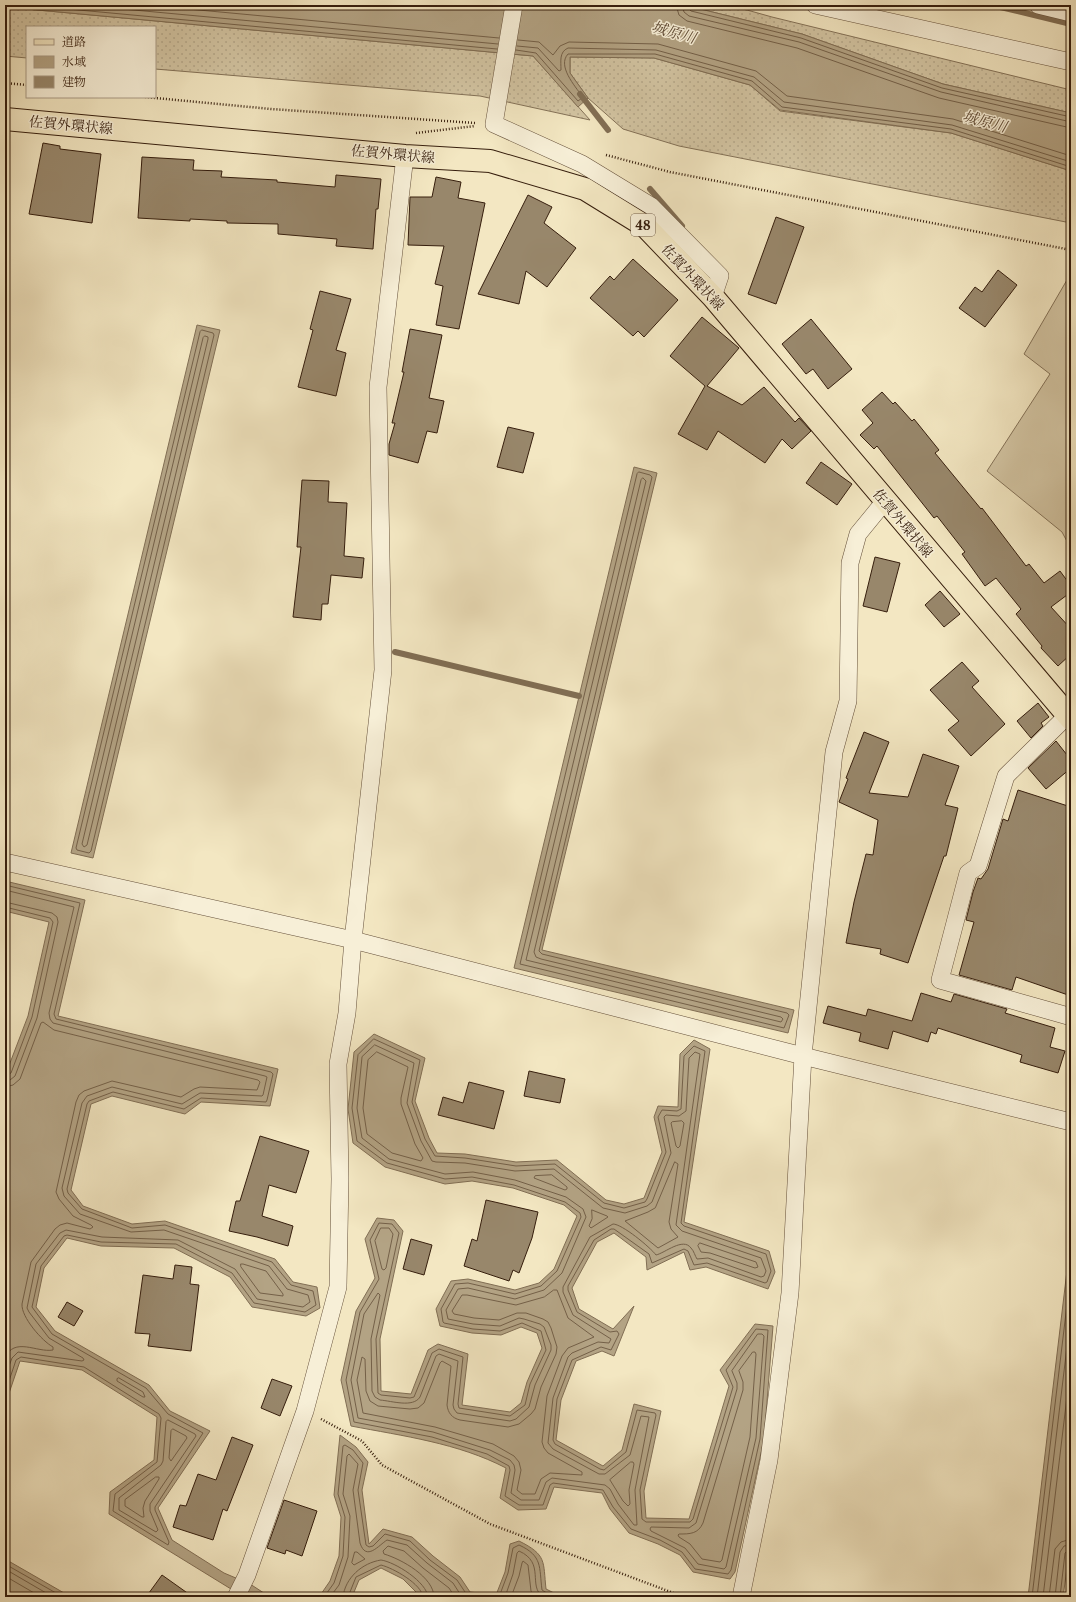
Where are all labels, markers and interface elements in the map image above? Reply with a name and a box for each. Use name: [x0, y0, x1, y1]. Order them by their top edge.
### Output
water label: 城原川: [650, 17, 700, 48]
legend: [26, 26, 156, 98]
text: 道路: [62, 34, 86, 49]
text: 水域: [62, 54, 86, 69]
text: 建物: [62, 74, 86, 89]
water label: 城原川: [961, 106, 1011, 137]
street label: 佐賀外環状線: [28, 112, 114, 138]
street label: 佐賀外環状線: [350, 141, 436, 167]
road number: 48: [631, 214, 655, 236]
street label: 佐賀外環状線: [658, 240, 728, 314]
street label: 佐賀外環状線: [869, 485, 937, 561]

